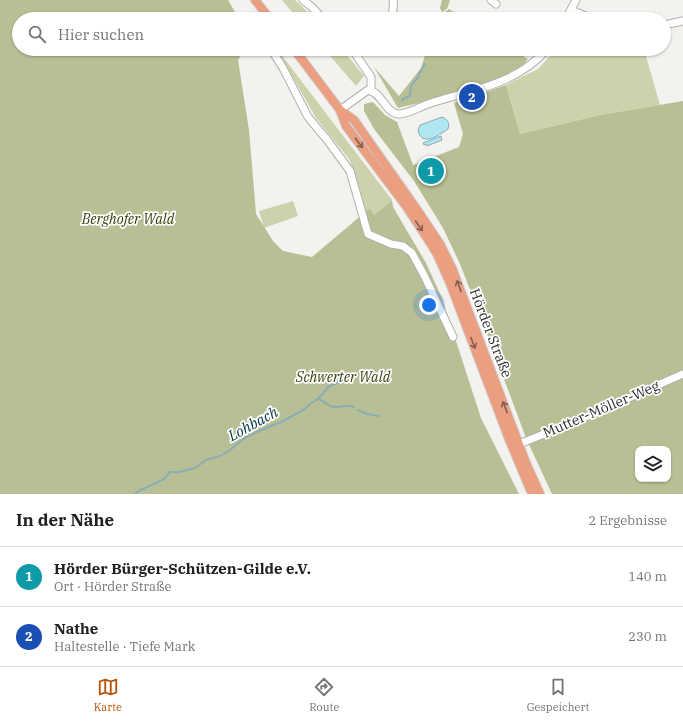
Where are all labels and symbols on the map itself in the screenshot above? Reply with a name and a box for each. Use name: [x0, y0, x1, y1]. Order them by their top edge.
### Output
pin: 2: [459, 82, 485, 112]
one-way arrow: [355, 138, 363, 149]
pin: 1: [418, 156, 444, 186]
park label: Berghofer Wald: [81, 210, 175, 228]
one-way arrow: [415, 220, 423, 231]
one-way arrow: [455, 280, 463, 292]
street label: Hörder Straße: [466, 286, 516, 380]
your location: [419, 295, 439, 315]
one-way arrow: [470, 337, 478, 349]
park label: Schwerter Wald: [295, 368, 391, 386]
street label: Mutter-Möller-Weg: [540, 376, 662, 442]
water label: Lohbach: [224, 402, 282, 446]
one-way arrow: [501, 402, 509, 414]

